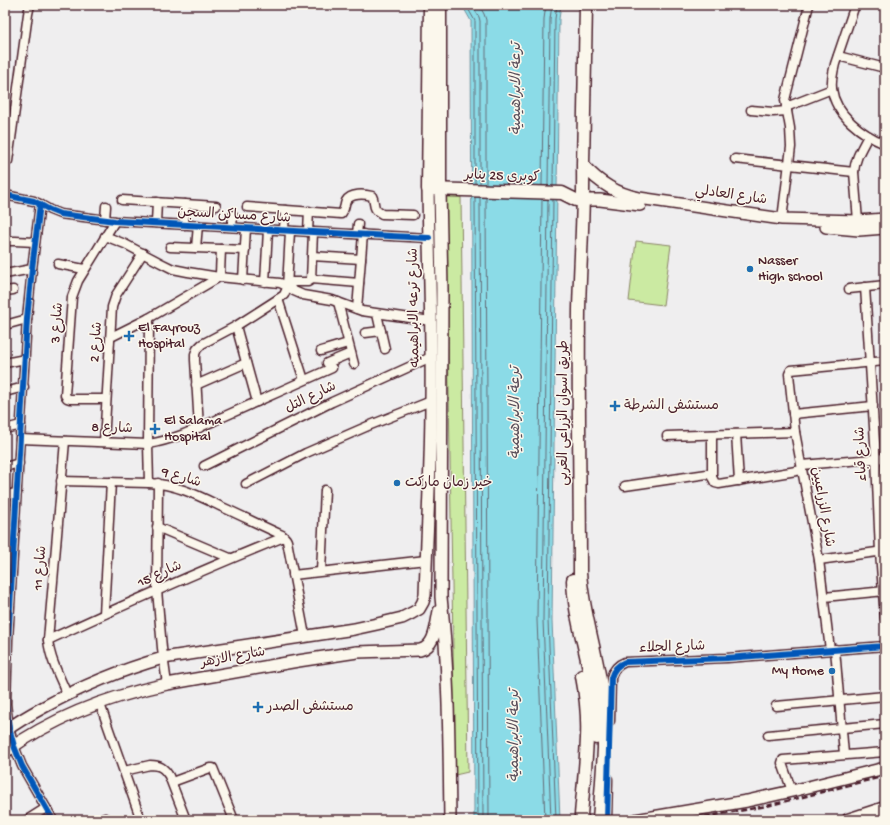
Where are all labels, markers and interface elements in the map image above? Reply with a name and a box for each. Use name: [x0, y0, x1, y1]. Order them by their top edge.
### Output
water label: ترعة الابراهيمية: [508, 40, 526, 135]
street label: كوبرى 25 يناير: [463, 167, 540, 187]
street label: شارع العادلي: [694, 183, 768, 211]
street label: شارع مساكن السجن: [177, 205, 291, 227]
street label: شارع ترعه الابراهيميه: [405, 248, 425, 368]
place label: Nasser High school: [758, 253, 823, 286]
marker: Nasser High school: [745, 264, 755, 274]
street label: شارع 3: [48, 302, 68, 345]
place label: El Fayrouz Hospital: [138, 320, 201, 353]
street label: شارع 2: [87, 321, 107, 363]
marker: El Fayrouz Hospital: [123, 330, 135, 342]
street label: طريق اسوان الزراعى الغربى: [556, 340, 573, 486]
water label: ترعة الابراهيمية: [507, 364, 525, 459]
street label: شارع التل: [282, 377, 339, 418]
place label: مستشفى الشرطة: [624, 398, 719, 415]
marker: مستشفى الشرطة: [609, 400, 621, 412]
place label: El Salama Hospital: [164, 413, 223, 446]
street label: شارع 8: [91, 420, 133, 438]
marker: El Salama Hospital: [149, 423, 161, 435]
street label: شارع قباء: [852, 426, 872, 482]
street label: شارع 9: [158, 464, 203, 492]
street label: شارع الزراعيين: [807, 466, 837, 548]
place label: خير زمان ماركت: [405, 475, 492, 492]
marker: خير زمان ماركت: [392, 478, 402, 488]
street label: شارع 11: [30, 545, 51, 592]
street label: شارع 15: [134, 558, 185, 593]
street label: شارع الجلاء: [639, 638, 705, 658]
street label: شارع الازهر: [198, 644, 267, 672]
place label: My Home: [772, 663, 825, 680]
marker: My Home: [827, 666, 837, 676]
water label: ترعة الابراهيمية: [506, 687, 524, 782]
place label: مستشفى الصدر: [266, 699, 354, 716]
marker: مستشفى الصدر: [252, 701, 264, 713]

